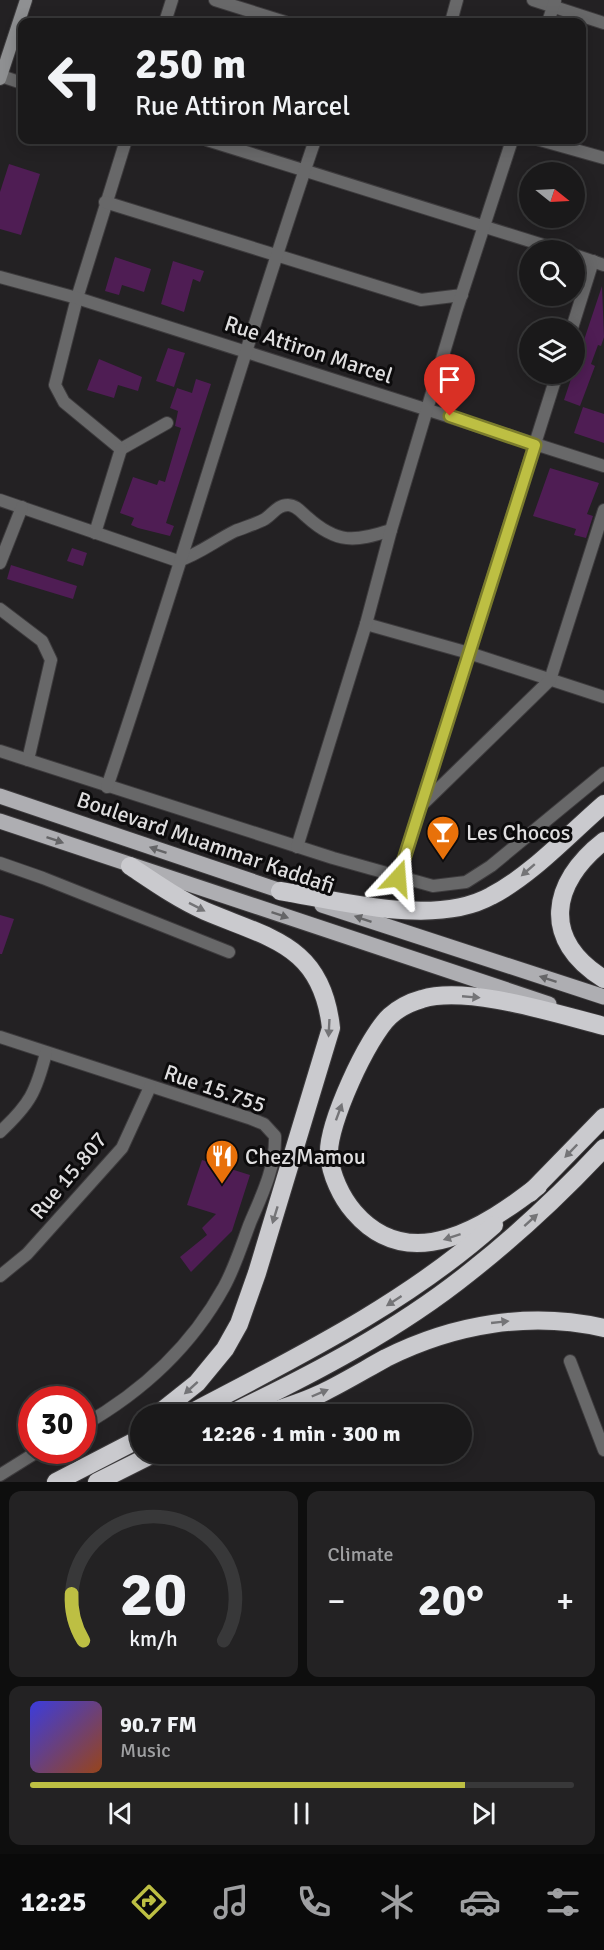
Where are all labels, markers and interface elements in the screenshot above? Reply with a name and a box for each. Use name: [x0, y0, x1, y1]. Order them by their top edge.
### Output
text: 250 m: [135, 39, 246, 90]
icon: left: [36, 42, 114, 120]
text: Rue Attiron Marcel: [135, 90, 350, 123]
north arrow: [519, 162, 585, 228]
map controls: [519, 162, 585, 384]
button: search: [519, 240, 585, 306]
street label: Rue Attiron Marcel: [221, 310, 396, 389]
button: layers: [519, 318, 585, 384]
pin: [424, 354, 475, 416]
icon: arrive: [433, 363, 466, 396]
street label: Boulevard Muammar Kaddafi: [73, 786, 338, 899]
bar icon: Les Chocos: [425, 814, 461, 861]
place label: Les Chocos: [466, 819, 570, 846]
one-way arrow: [46, 836, 64, 846]
one-way arrow: [149, 844, 167, 854]
position arrow: [366, 846, 430, 910]
one-way arrow: [521, 863, 536, 876]
one-way arrow: [189, 902, 206, 912]
one-way arrow: [271, 910, 289, 920]
one-way arrow: [354, 914, 372, 923]
one-way arrow: [539, 974, 557, 983]
one-way arrow: [461, 992, 480, 1002]
one-way arrow: [324, 1019, 333, 1038]
street label: Rue 15.755: [160, 1058, 269, 1118]
one-way arrow: [335, 1103, 345, 1121]
street label: Rue 15.807: [24, 1126, 113, 1225]
restaurant icon: Chez Mamou: [204, 1138, 240, 1185]
place label: Chez Mamou: [245, 1143, 366, 1170]
one-way arrow: [564, 1144, 578, 1159]
one-way arrow: [270, 1206, 279, 1224]
one-way arrow: [523, 1214, 538, 1227]
one-way arrow: [443, 1233, 461, 1243]
one-way arrow: [386, 1295, 402, 1306]
one-way arrow: [491, 1317, 510, 1327]
one-way arrow: [183, 1381, 198, 1395]
speed limit sign: 30: [18, 1386, 96, 1464]
one-way arrow: [311, 1388, 329, 1397]
text: 12:26 · 1 min · 300 m: [201, 1420, 401, 1447]
text: Climate: [328, 1542, 393, 1567]
text: 20: [120, 1556, 187, 1633]
text: 20°: [417, 1573, 484, 1628]
text: −: [328, 1581, 345, 1622]
text: +: [556, 1581, 574, 1622]
text: km/h: [129, 1626, 178, 1652]
text: 90.7 FM: [120, 1711, 197, 1738]
text: Music: [120, 1738, 171, 1763]
icon: previous: [104, 1797, 137, 1830]
icon: pause: [285, 1797, 318, 1830]
icon: next: [467, 1797, 500, 1830]
icon: directions: [128, 1881, 170, 1923]
icon: music: [210, 1881, 252, 1923]
icon: phone: [293, 1881, 335, 1923]
icon: climate: [376, 1881, 418, 1923]
icon: car: [459, 1881, 501, 1923]
icon: filters: [542, 1881, 584, 1923]
text: 12:25: [20, 1886, 87, 1919]

